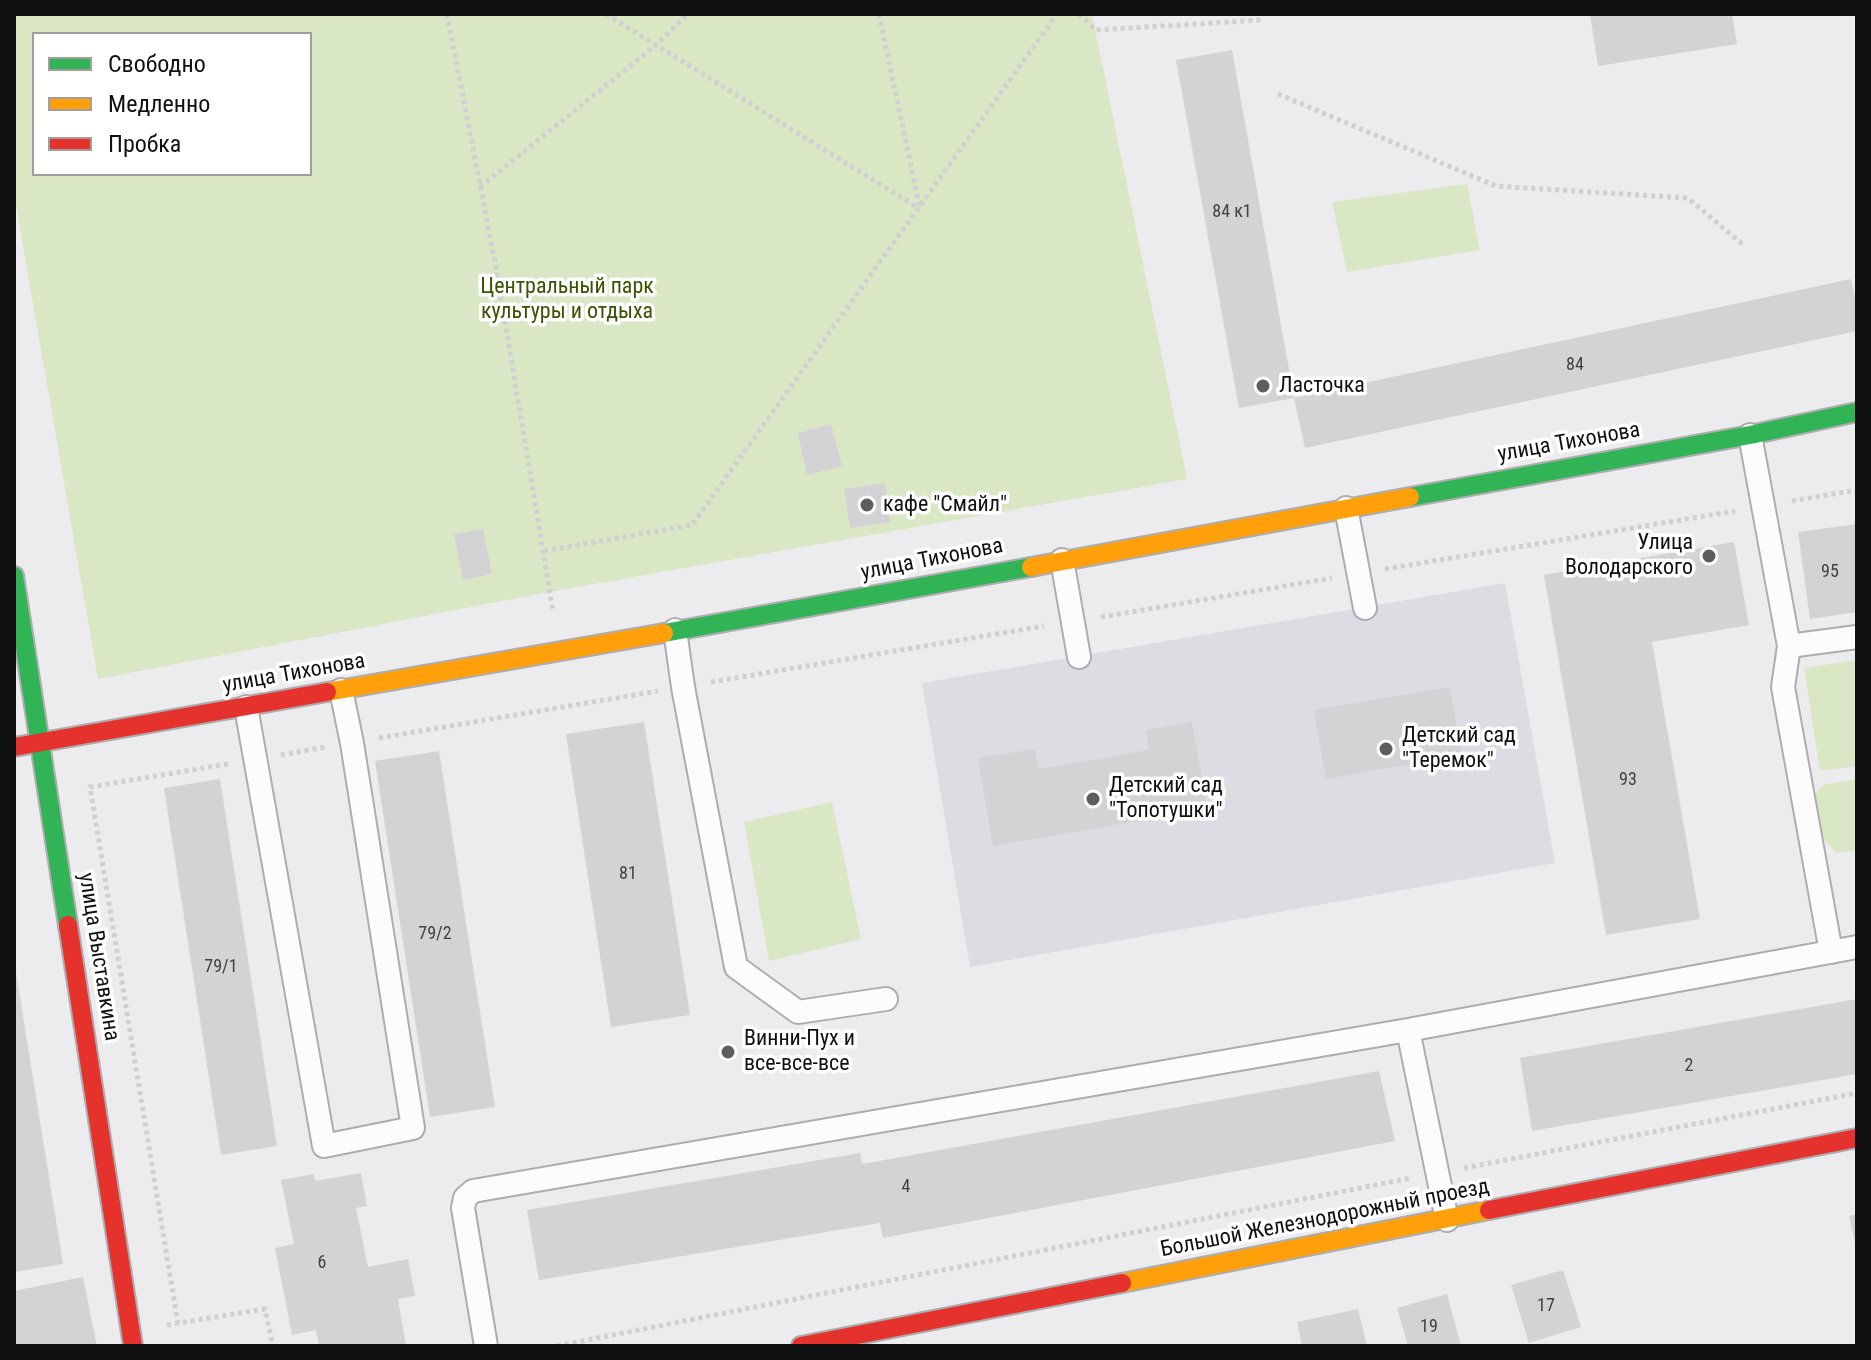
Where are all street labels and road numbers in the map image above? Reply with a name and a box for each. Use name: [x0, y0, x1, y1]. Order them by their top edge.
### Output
street label: улица Тихонова: [1496, 417, 1642, 469]
street label: улица Тихонова: [859, 533, 1005, 587]
street label: улица Тихонова: [221, 648, 367, 700]
street label: улица Выставкина: [72, 871, 124, 1043]
street label: Большой Железнодорожный проезд: [1158, 1174, 1492, 1264]

